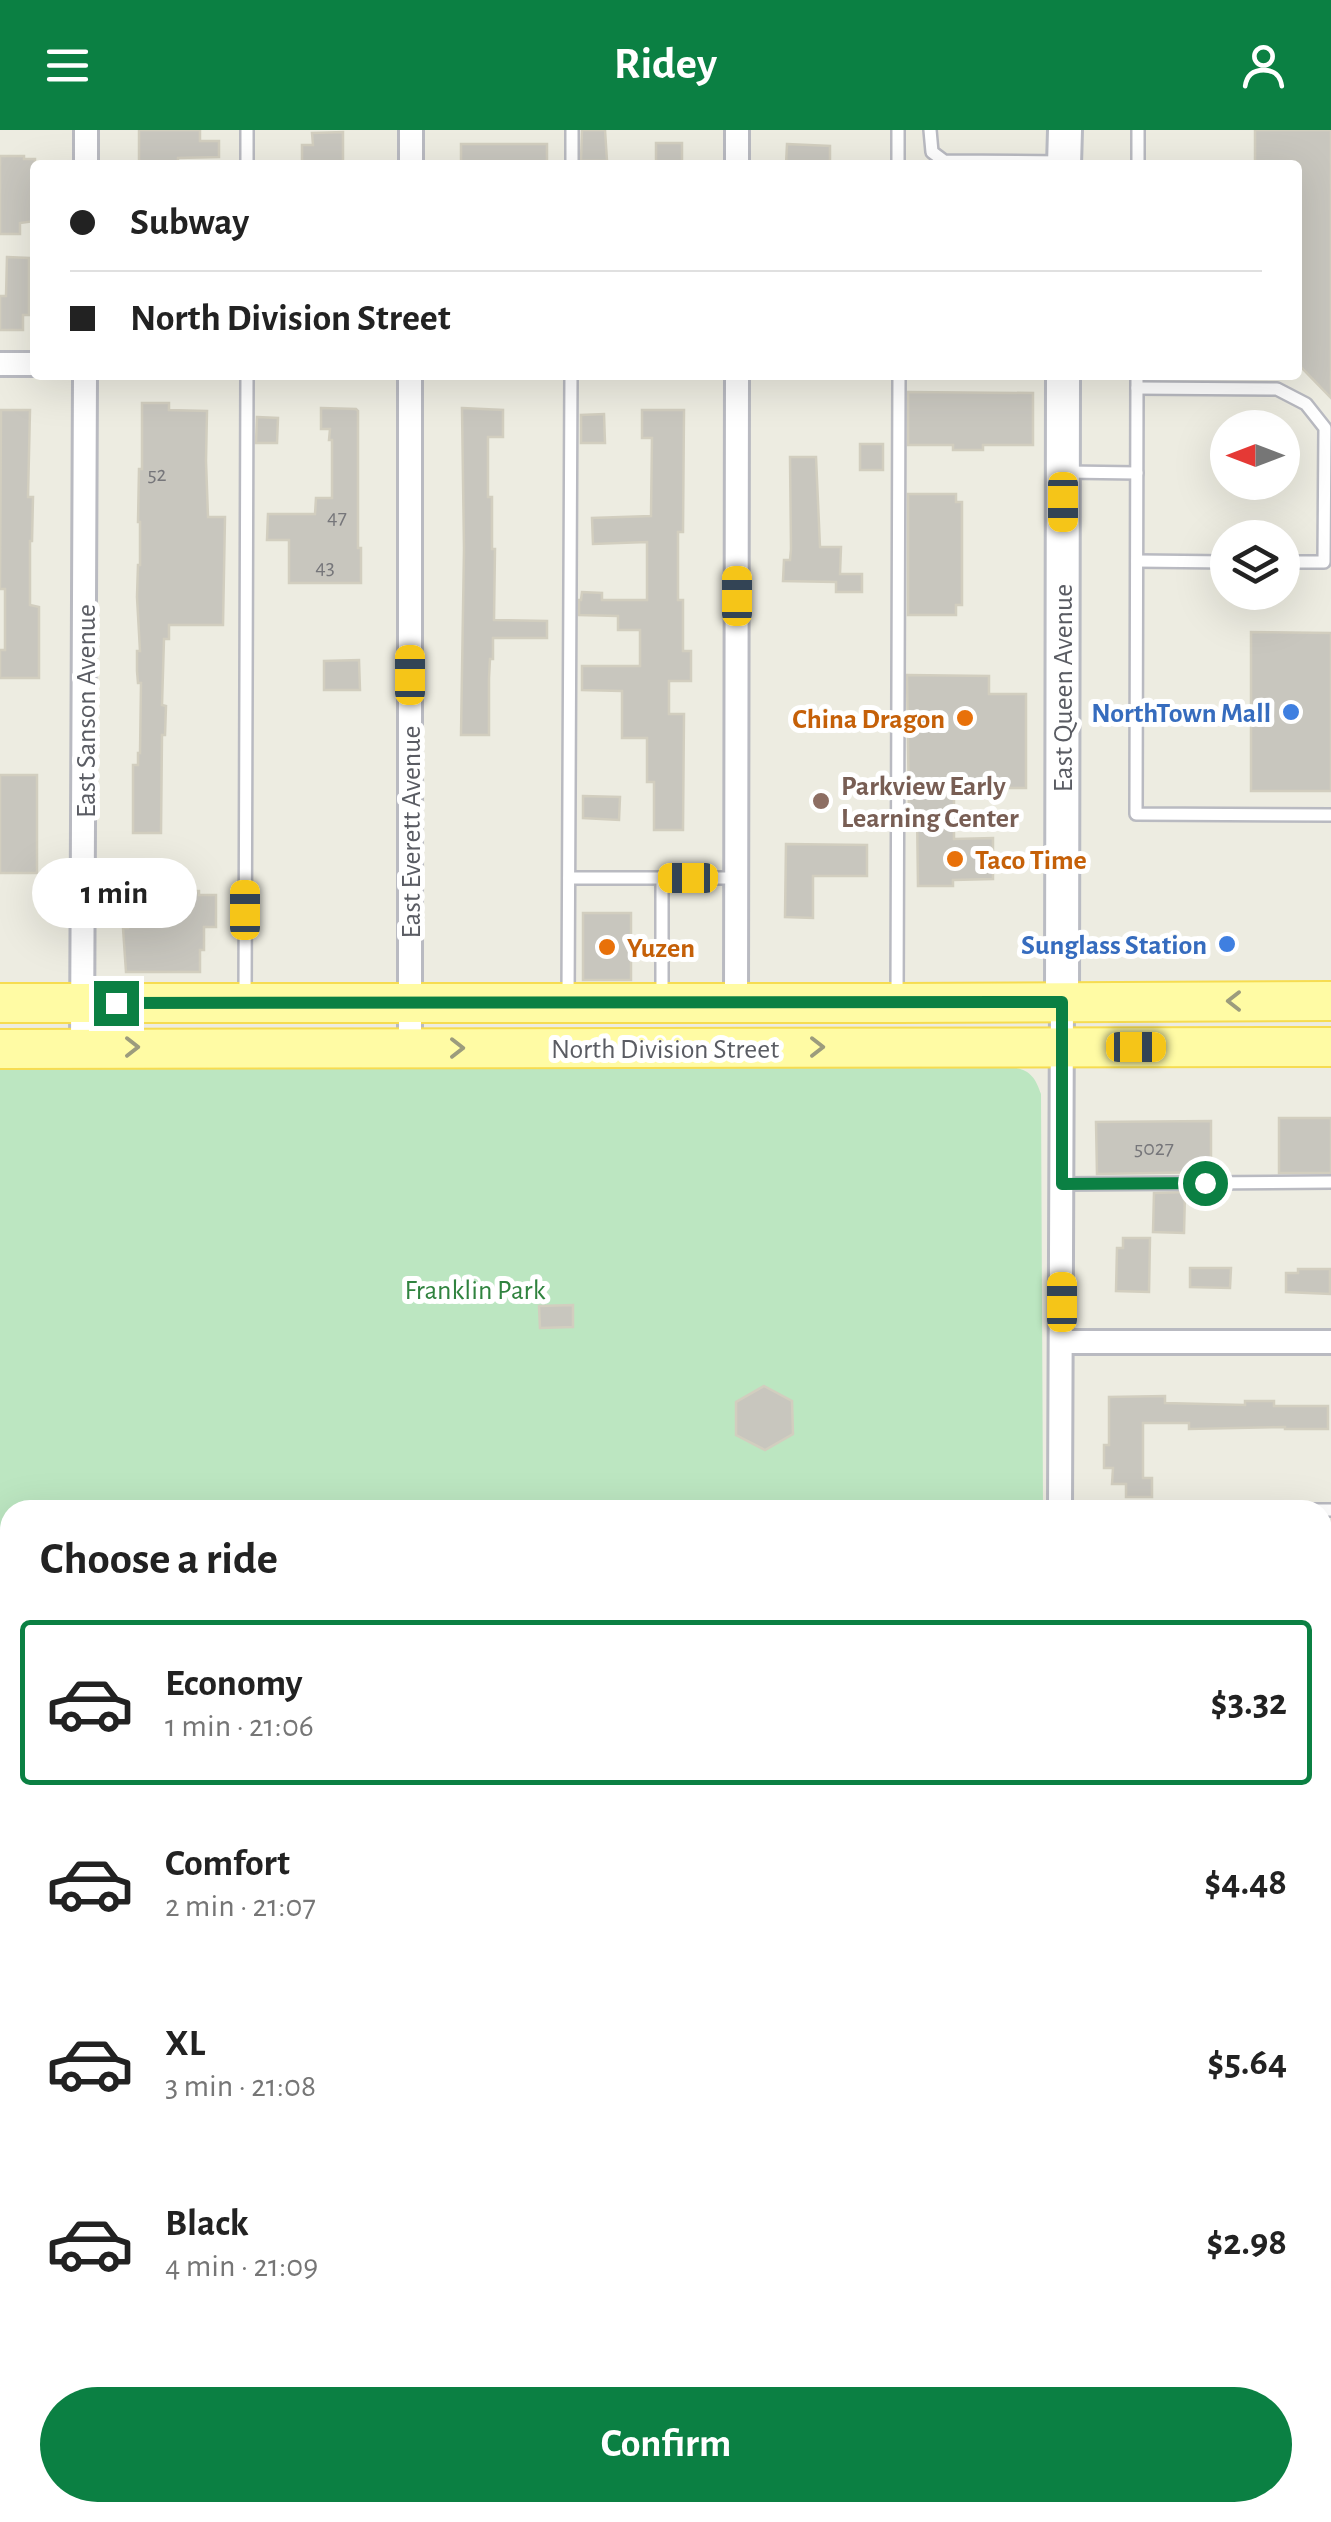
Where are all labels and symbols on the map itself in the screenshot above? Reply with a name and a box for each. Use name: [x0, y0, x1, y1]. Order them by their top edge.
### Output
north arrow: [1210, 410, 1300, 500]
house number: 52: [147, 463, 167, 485]
car: [1048, 472, 1078, 532]
house number: 47: [327, 506, 347, 528]
house number: 43: [315, 556, 335, 578]
car: [722, 566, 752, 626]
street label: East Queen Avenue: [1050, 584, 1078, 792]
street label: East Sanson Avenue: [73, 604, 101, 818]
car: [395, 645, 425, 705]
place label: NorthTown Mall: [1091, 700, 1271, 728]
marker: NorthTown Mall: [1280, 701, 1302, 723]
place label: China Dragon: [792, 706, 945, 734]
marker: China Dragon: [954, 707, 976, 729]
street label: East Everett Avenue: [398, 726, 426, 938]
place label: Parkview Early Learning Center: [841, 773, 1019, 833]
marker: Parkview Early Learning Center: [810, 790, 832, 812]
place label: Taco Time: [975, 847, 1087, 875]
marker: Taco Time: [944, 848, 966, 870]
callout: 1 min: [34, 858, 198, 928]
car: [658, 863, 718, 893]
car: [230, 880, 260, 940]
place label: Sunglass Station: [1021, 932, 1207, 960]
marker: Sunglass Station: [1216, 933, 1238, 955]
place label: Yuzen: [627, 935, 695, 963]
marker: Yuzen: [596, 936, 618, 958]
route end: [94, 981, 139, 1026]
one-way arrow: [1225, 990, 1240, 1012]
car: [1106, 1032, 1166, 1062]
street label: North Division Street: [551, 1036, 779, 1064]
one-way arrow: [125, 1037, 141, 1058]
one-way arrow: [450, 1037, 466, 1059]
one-way arrow: [810, 1037, 826, 1058]
house number: 5027: [1134, 1137, 1174, 1159]
route start: [1183, 1161, 1228, 1206]
car: [1047, 1272, 1077, 1332]
park label: Franklin Park: [405, 1277, 546, 1305]

